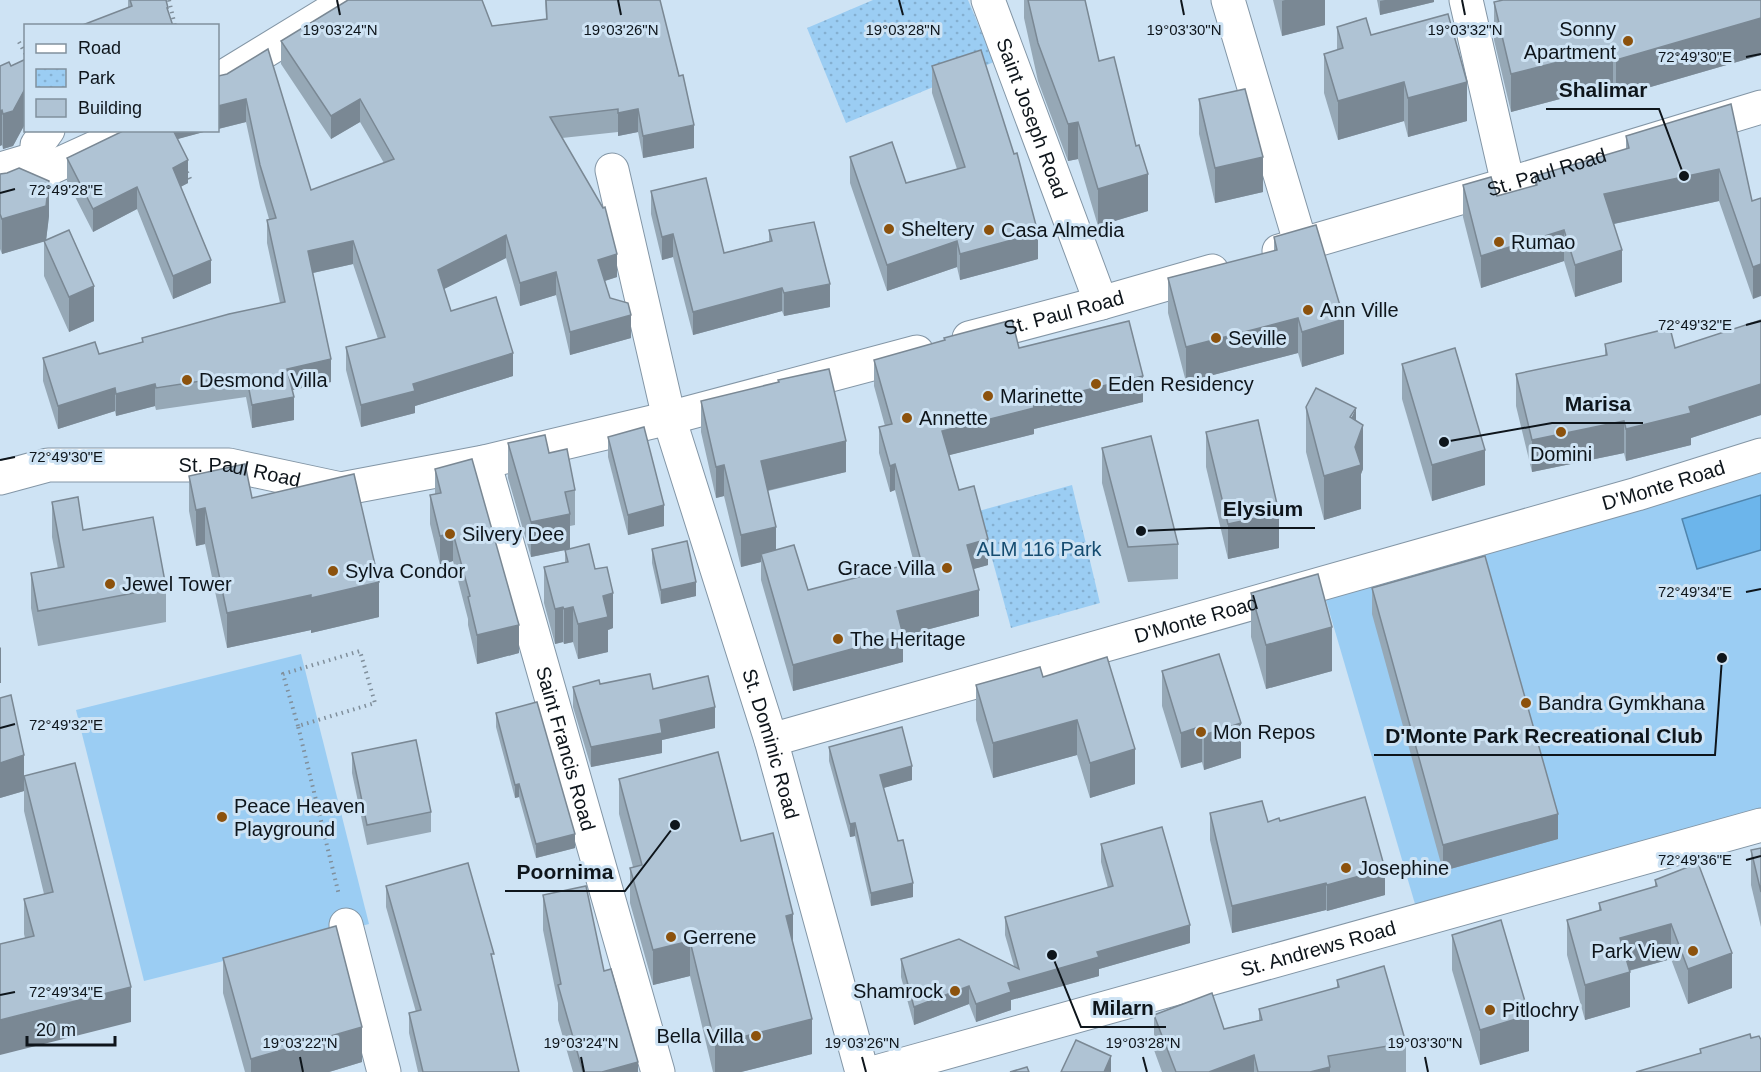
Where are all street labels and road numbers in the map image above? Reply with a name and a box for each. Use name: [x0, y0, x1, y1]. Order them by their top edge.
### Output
street label: Saint Joseph Road: [992, 35, 1072, 201]
street label: St. Paul Road: [1484, 144, 1609, 201]
street label: St. Paul Road: [1001, 286, 1126, 339]
street label: St. Paul Road: [179, 454, 303, 491]
street label: D'Monte Road: [1599, 456, 1727, 514]
street label: D'Monte Road: [1132, 591, 1260, 647]
street label: Saint Francis Road: [532, 664, 600, 833]
street label: St. Dominic Road: [738, 666, 803, 822]
street label: St. Andrews Road: [1238, 916, 1398, 981]

